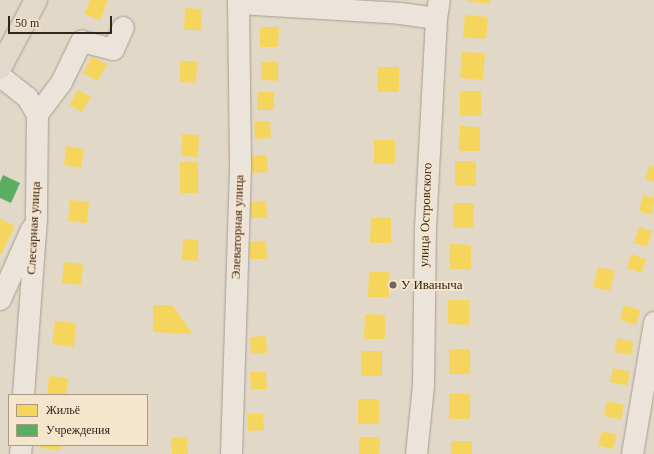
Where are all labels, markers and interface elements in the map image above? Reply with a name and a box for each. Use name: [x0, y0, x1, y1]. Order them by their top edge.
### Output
scale bar: [10, 8, 114, 34]
text: 50 m: [15, 16, 39, 30]
street label: улица Островского: [416, 162, 436, 268]
street label: Элеваторная улица: [228, 174, 248, 280]
street label: Слесарная улица: [24, 181, 44, 275]
place label: У Иваныча: [401, 277, 463, 293]
marker: У Иваныча: [388, 280, 398, 290]
legend: [8, 394, 148, 446]
text: Жильё: [46, 403, 80, 417]
text: Учреждения: [46, 423, 110, 437]

